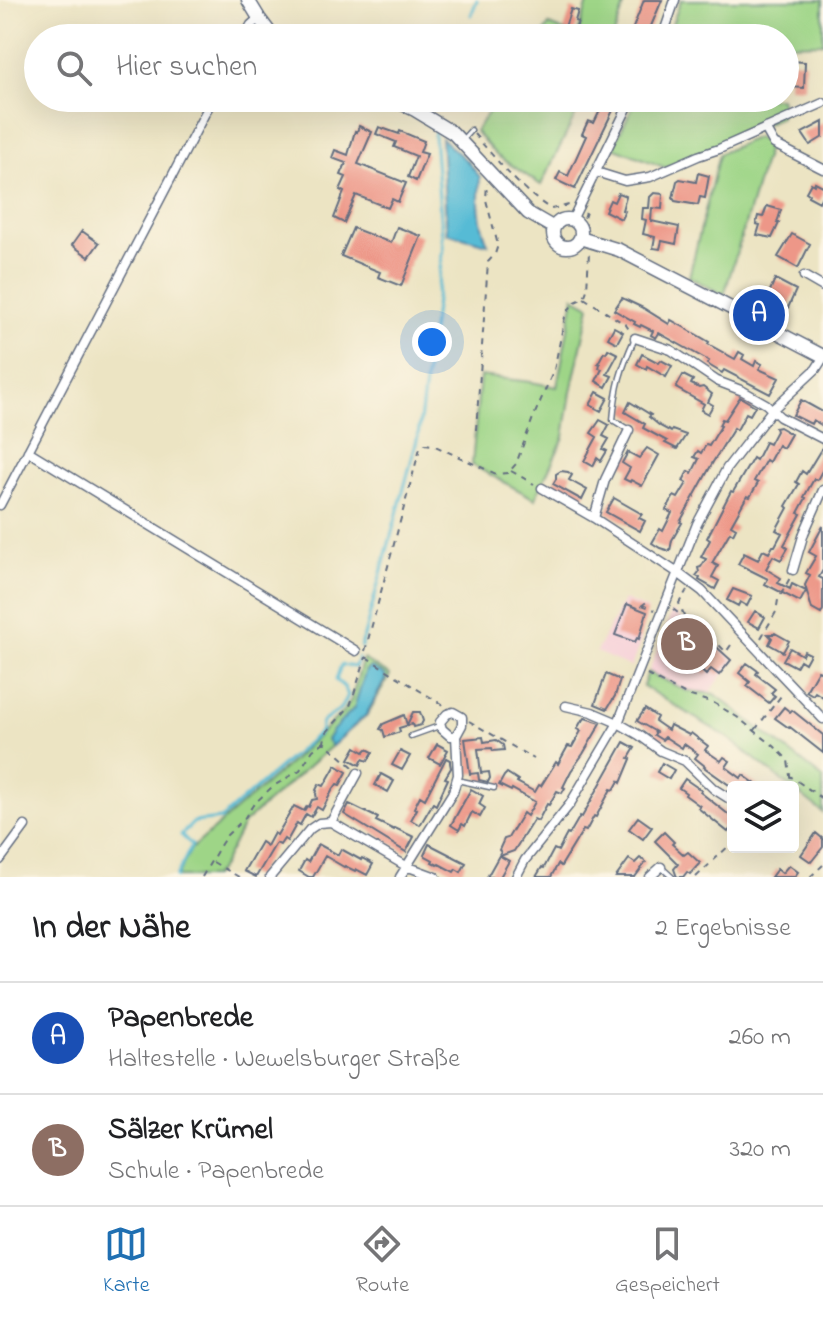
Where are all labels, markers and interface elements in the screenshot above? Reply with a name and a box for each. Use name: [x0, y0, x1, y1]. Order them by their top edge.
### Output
search box: [24, 24, 799, 112]
icon: search: [52, 46, 96, 90]
text: Hier suchen: [116, 46, 257, 90]
pin: A: [733, 285, 785, 345]
your location: [412, 322, 452, 362]
pin: B: [661, 614, 713, 674]
map controls: [727, 781, 799, 853]
button: layers: [727, 781, 799, 853]
text: In der Nähe: [32, 904, 190, 954]
text: 2 Ergebnisse: [655, 910, 791, 948]
text: Papenbrede: [108, 997, 253, 1041]
text: A: [50, 1019, 66, 1057]
text: 260 m: [729, 1019, 791, 1057]
text: Haltestelle · Wewelsburger Straße: [108, 1041, 460, 1079]
text: Sälzer Krümel: [108, 1109, 273, 1153]
text: B: [49, 1131, 67, 1169]
text: 320 m: [729, 1131, 791, 1169]
text: Schule · Papenbrede: [108, 1153, 324, 1191]
tab: Karte: [103, 1222, 150, 1302]
tab: Route: [356, 1222, 409, 1302]
tab: Gespeichert: [615, 1222, 720, 1302]

